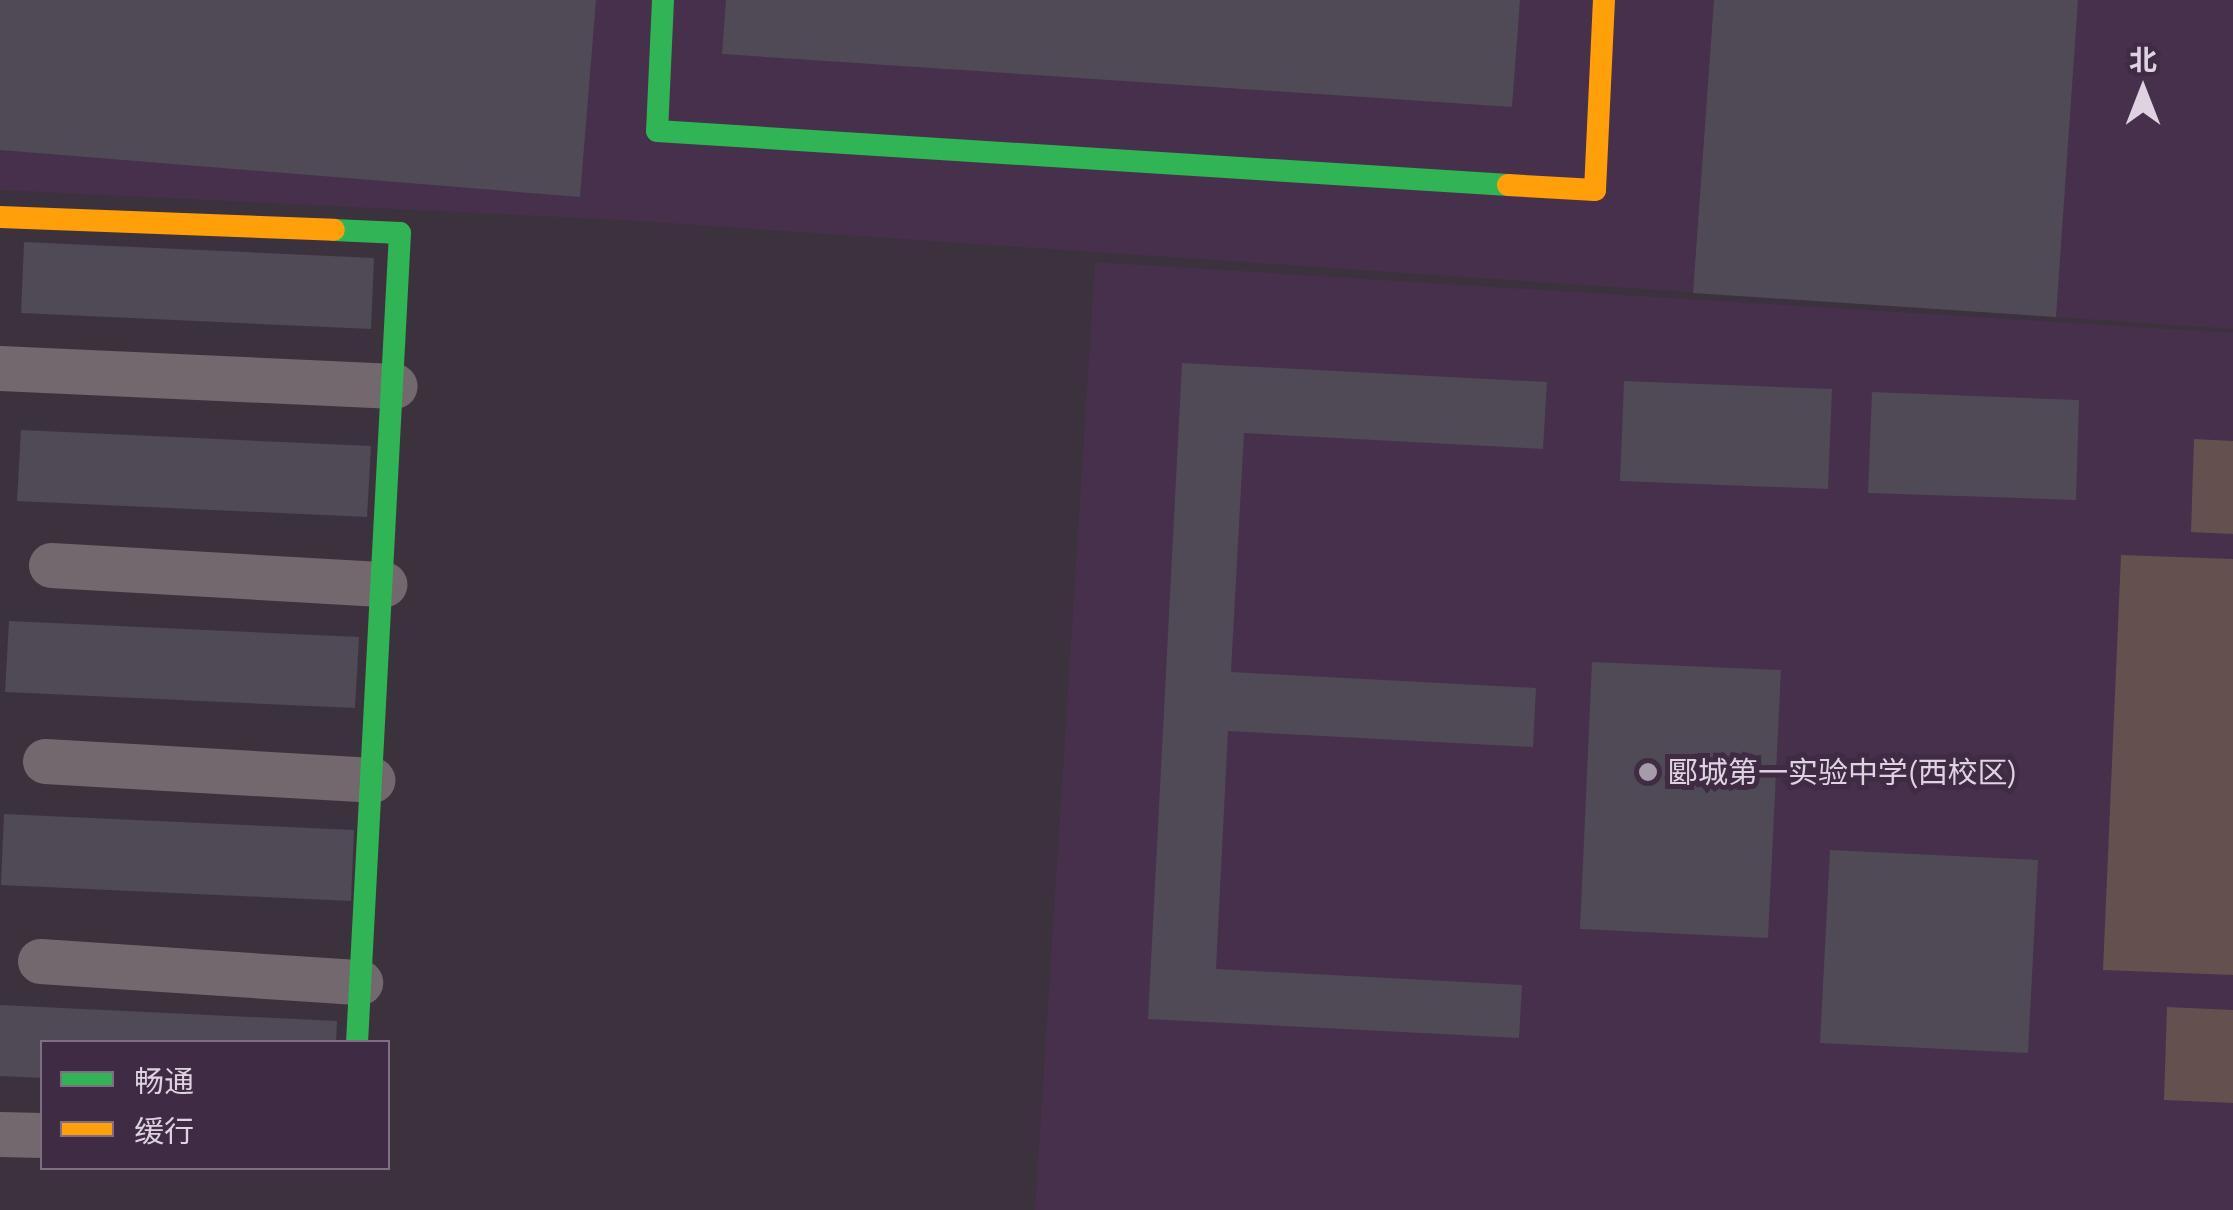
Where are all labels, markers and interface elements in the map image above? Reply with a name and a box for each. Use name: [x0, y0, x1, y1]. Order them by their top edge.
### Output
north arrow: [2093, 40, 2193, 140]
text: 北: [2129, 44, 2157, 75]
place label: 郾城第一实验中学(西校区): [1668, 754, 2017, 790]
marker: 郾城第一实验中学(西校区): [1637, 761, 1659, 783]
legend: [40, 1040, 390, 1170]
text: 畅通: [134, 1064, 194, 1098]
text: 缓行: [134, 1114, 194, 1148]

